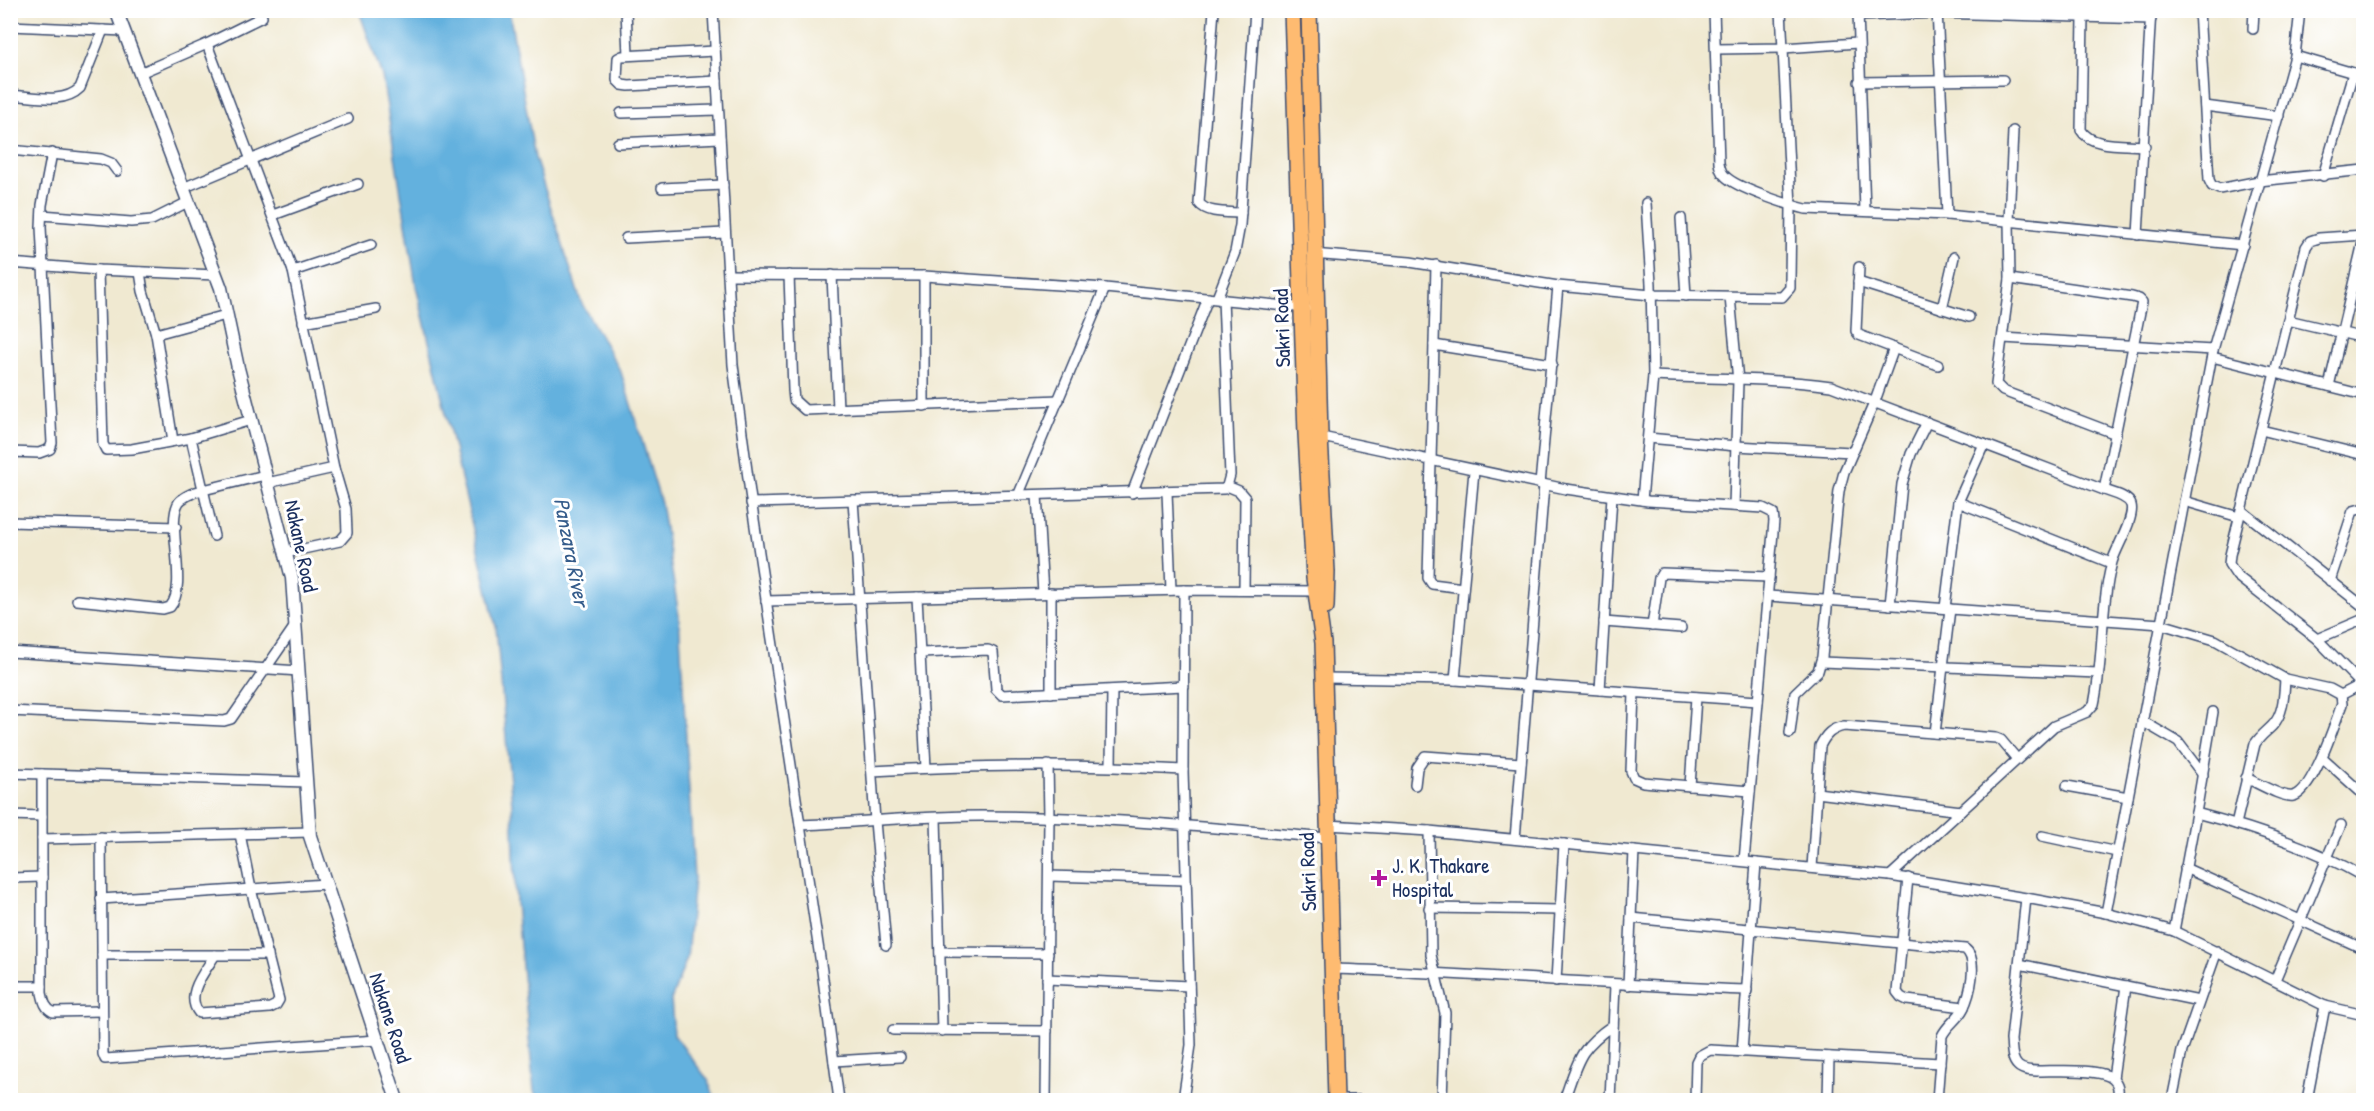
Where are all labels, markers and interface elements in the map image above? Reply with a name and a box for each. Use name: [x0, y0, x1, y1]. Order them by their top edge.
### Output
street label: Sakri Road: [1266, 288, 1297, 368]
water label: Panzara River: [547, 495, 598, 611]
street label: Nakane Road: [278, 497, 325, 595]
street label: Sakri Road: [1292, 832, 1323, 912]
place label: J. K. Thakare Hospital: [1392, 851, 1490, 904]
marker: J. K. Thakare Hospital: [1370, 869, 1388, 887]
street label: Nakane Road: [362, 969, 419, 1067]

